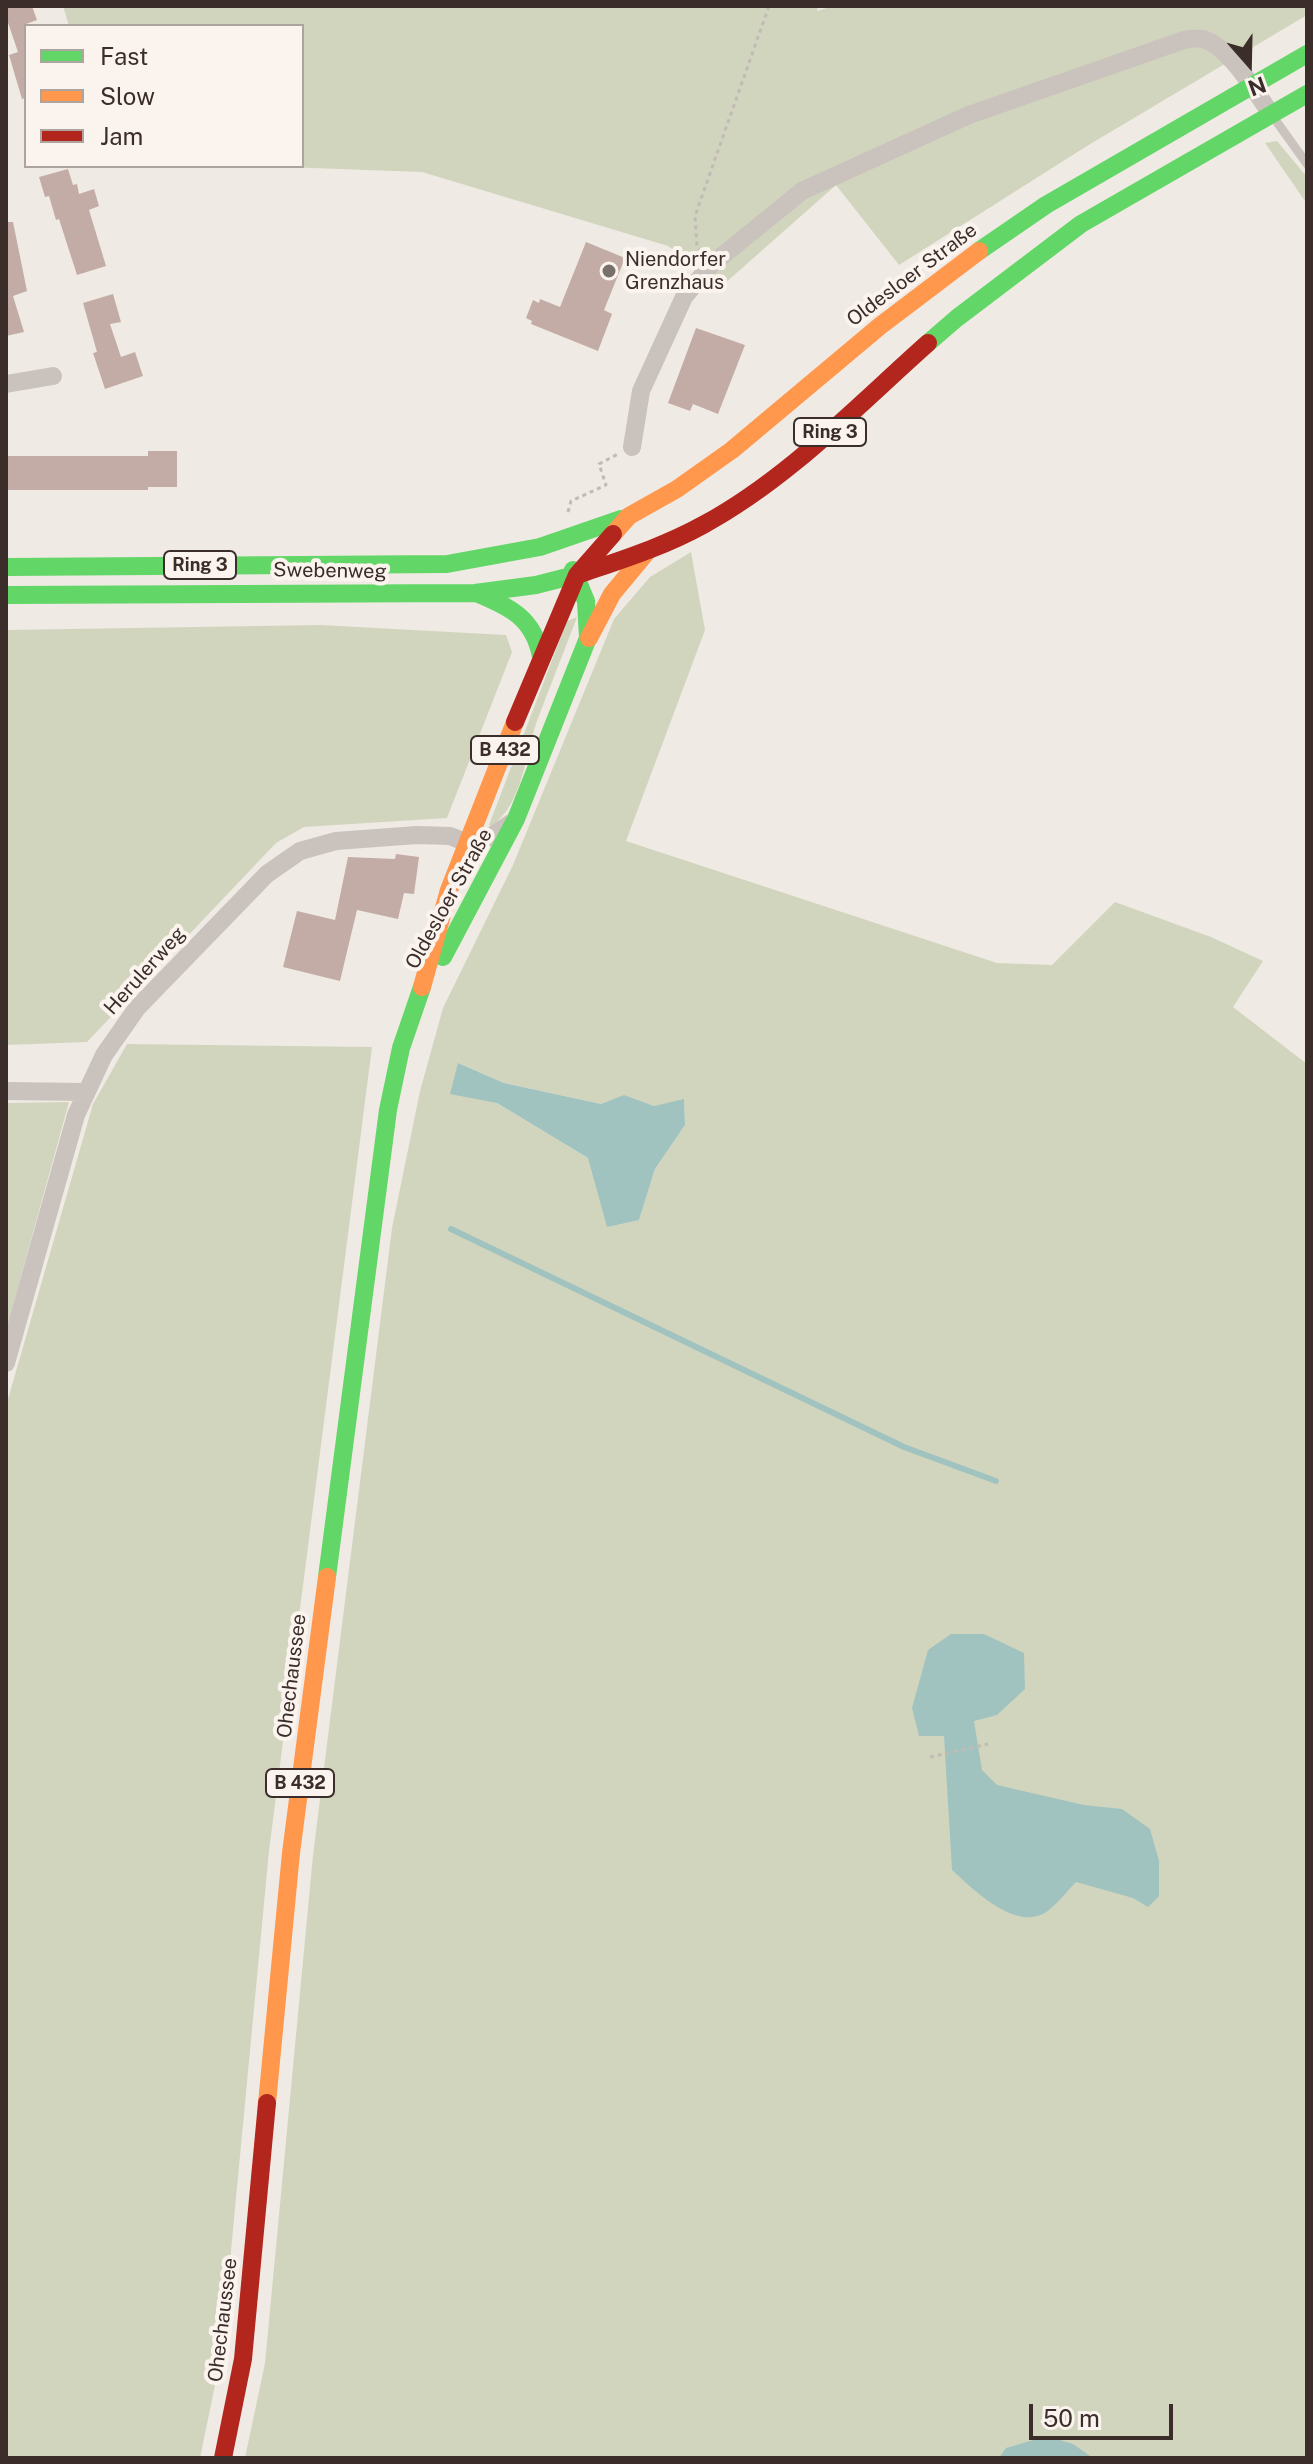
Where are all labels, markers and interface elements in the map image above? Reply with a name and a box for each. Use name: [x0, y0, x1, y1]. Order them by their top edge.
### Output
legend: [24, 24, 304, 168]
north arrow: [1209, 24, 1289, 104]
text: Fast: [100, 42, 148, 70]
text: N: [1245, 71, 1270, 102]
text: Slow: [100, 82, 155, 110]
text: Jam: [100, 122, 143, 150]
street label: Oldesloer Straße: [842, 218, 982, 332]
place label: Niendorfer Grenzhaus: [625, 248, 726, 295]
marker: Niendorfer Grenzhaus: [600, 262, 618, 280]
road number: Ring 3: [794, 418, 866, 446]
road number: Ring 3: [164, 551, 236, 579]
street label: Swebenweg: [273, 558, 387, 584]
road number: B 432: [471, 736, 539, 764]
street label: Oldesloer Straße: [401, 825, 497, 973]
street label: Herulerweg: [99, 922, 191, 1020]
street label: Ohechaussee: [272, 1612, 312, 1740]
road number: B 432: [266, 1769, 334, 1797]
street label: Ohechaussee: [203, 2256, 243, 2384]
scale bar: [1033, 2388, 1177, 2438]
text: 50 m: [1043, 2404, 1100, 2432]

